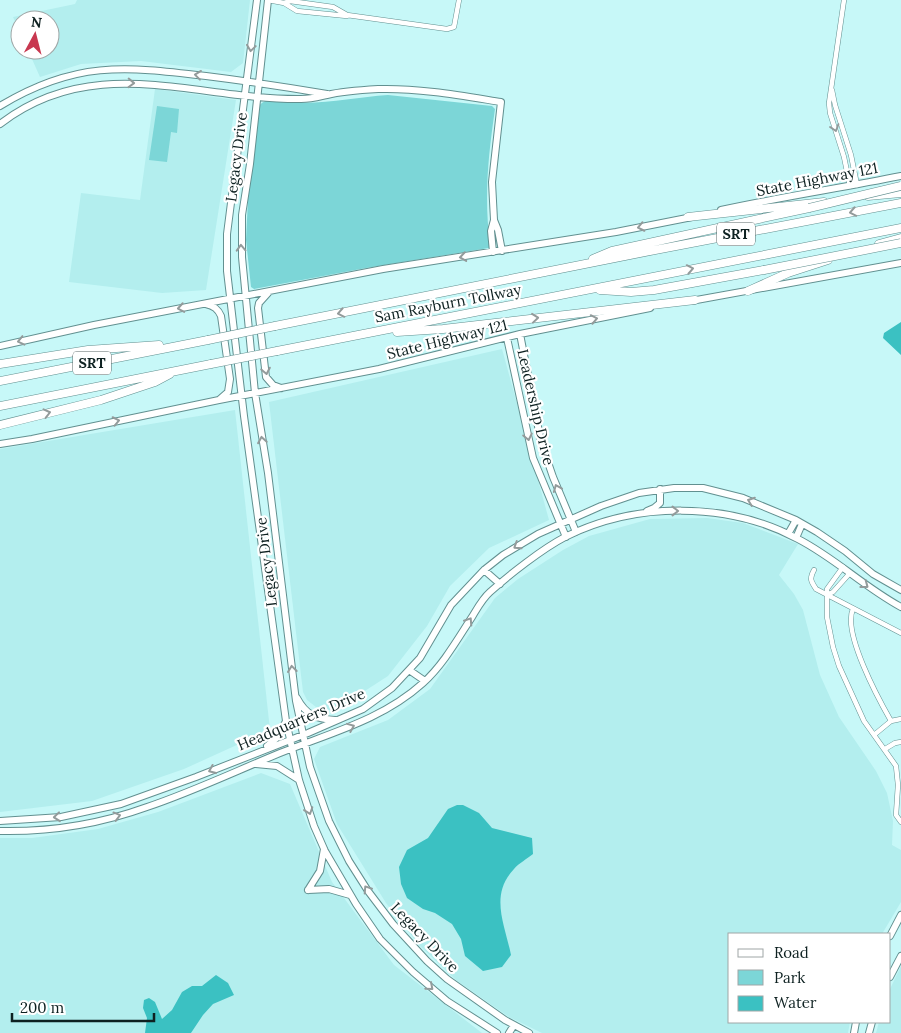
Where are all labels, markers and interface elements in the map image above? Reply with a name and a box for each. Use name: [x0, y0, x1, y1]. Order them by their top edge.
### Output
north arrow: [10, 10, 60, 60]
text: N: [30, 13, 43, 32]
one-way arrow: [247, 44, 257, 53]
one-way arrow: [194, 70, 202, 81]
one-way arrow: [128, 78, 135, 88]
street label: Legacy Drive: [221, 111, 251, 203]
one-way arrow: [829, 124, 839, 132]
street label: State Highway 121: [755, 158, 879, 200]
one-way arrow: [849, 206, 858, 217]
one-way arrow: [636, 221, 645, 232]
road number: SRT: [717, 222, 755, 245]
one-way arrow: [236, 244, 247, 252]
one-way arrow: [459, 251, 467, 261]
one-way arrow: [685, 265, 694, 275]
street label: Sam Rayburn Tollway: [373, 279, 523, 327]
one-way arrow: [176, 303, 185, 313]
one-way arrow: [336, 308, 345, 318]
one-way arrow: [532, 313, 540, 324]
street label: State Highway 121: [385, 315, 509, 363]
one-way arrow: [589, 315, 598, 325]
one-way arrow: [17, 335, 26, 346]
street label: Leadership Drive: [513, 347, 559, 467]
road number: SRT: [73, 352, 111, 374]
one-way arrow: [261, 367, 271, 376]
one-way arrow: [43, 408, 52, 419]
one-way arrow: [112, 416, 121, 427]
one-way arrow: [522, 432, 533, 441]
one-way arrow: [258, 436, 268, 444]
one-way arrow: [553, 484, 563, 493]
one-way arrow: [747, 497, 756, 507]
one-way arrow: [672, 506, 679, 516]
street label: Legacy Drive: [251, 516, 281, 608]
one-way arrow: [514, 540, 523, 549]
one-way arrow: [859, 579, 869, 588]
one-way arrow: [463, 617, 472, 627]
one-way arrow: [287, 665, 298, 673]
street label: Headquarters Drive: [234, 683, 368, 755]
one-way arrow: [346, 723, 355, 733]
one-way arrow: [208, 765, 216, 775]
one-way arrow: [303, 806, 313, 814]
one-way arrow: [52, 811, 60, 822]
one-way arrow: [113, 811, 122, 822]
one-way arrow: [364, 885, 373, 895]
street label: Legacy Drive: [387, 898, 463, 976]
legend: [728, 933, 891, 1023]
text: Road: [774, 943, 809, 962]
text: Park: [774, 968, 805, 987]
one-way arrow: [424, 981, 433, 990]
scale bar: [12, 990, 155, 1022]
text: Water: [774, 993, 817, 1012]
text: 200 m: [20, 998, 64, 1017]

